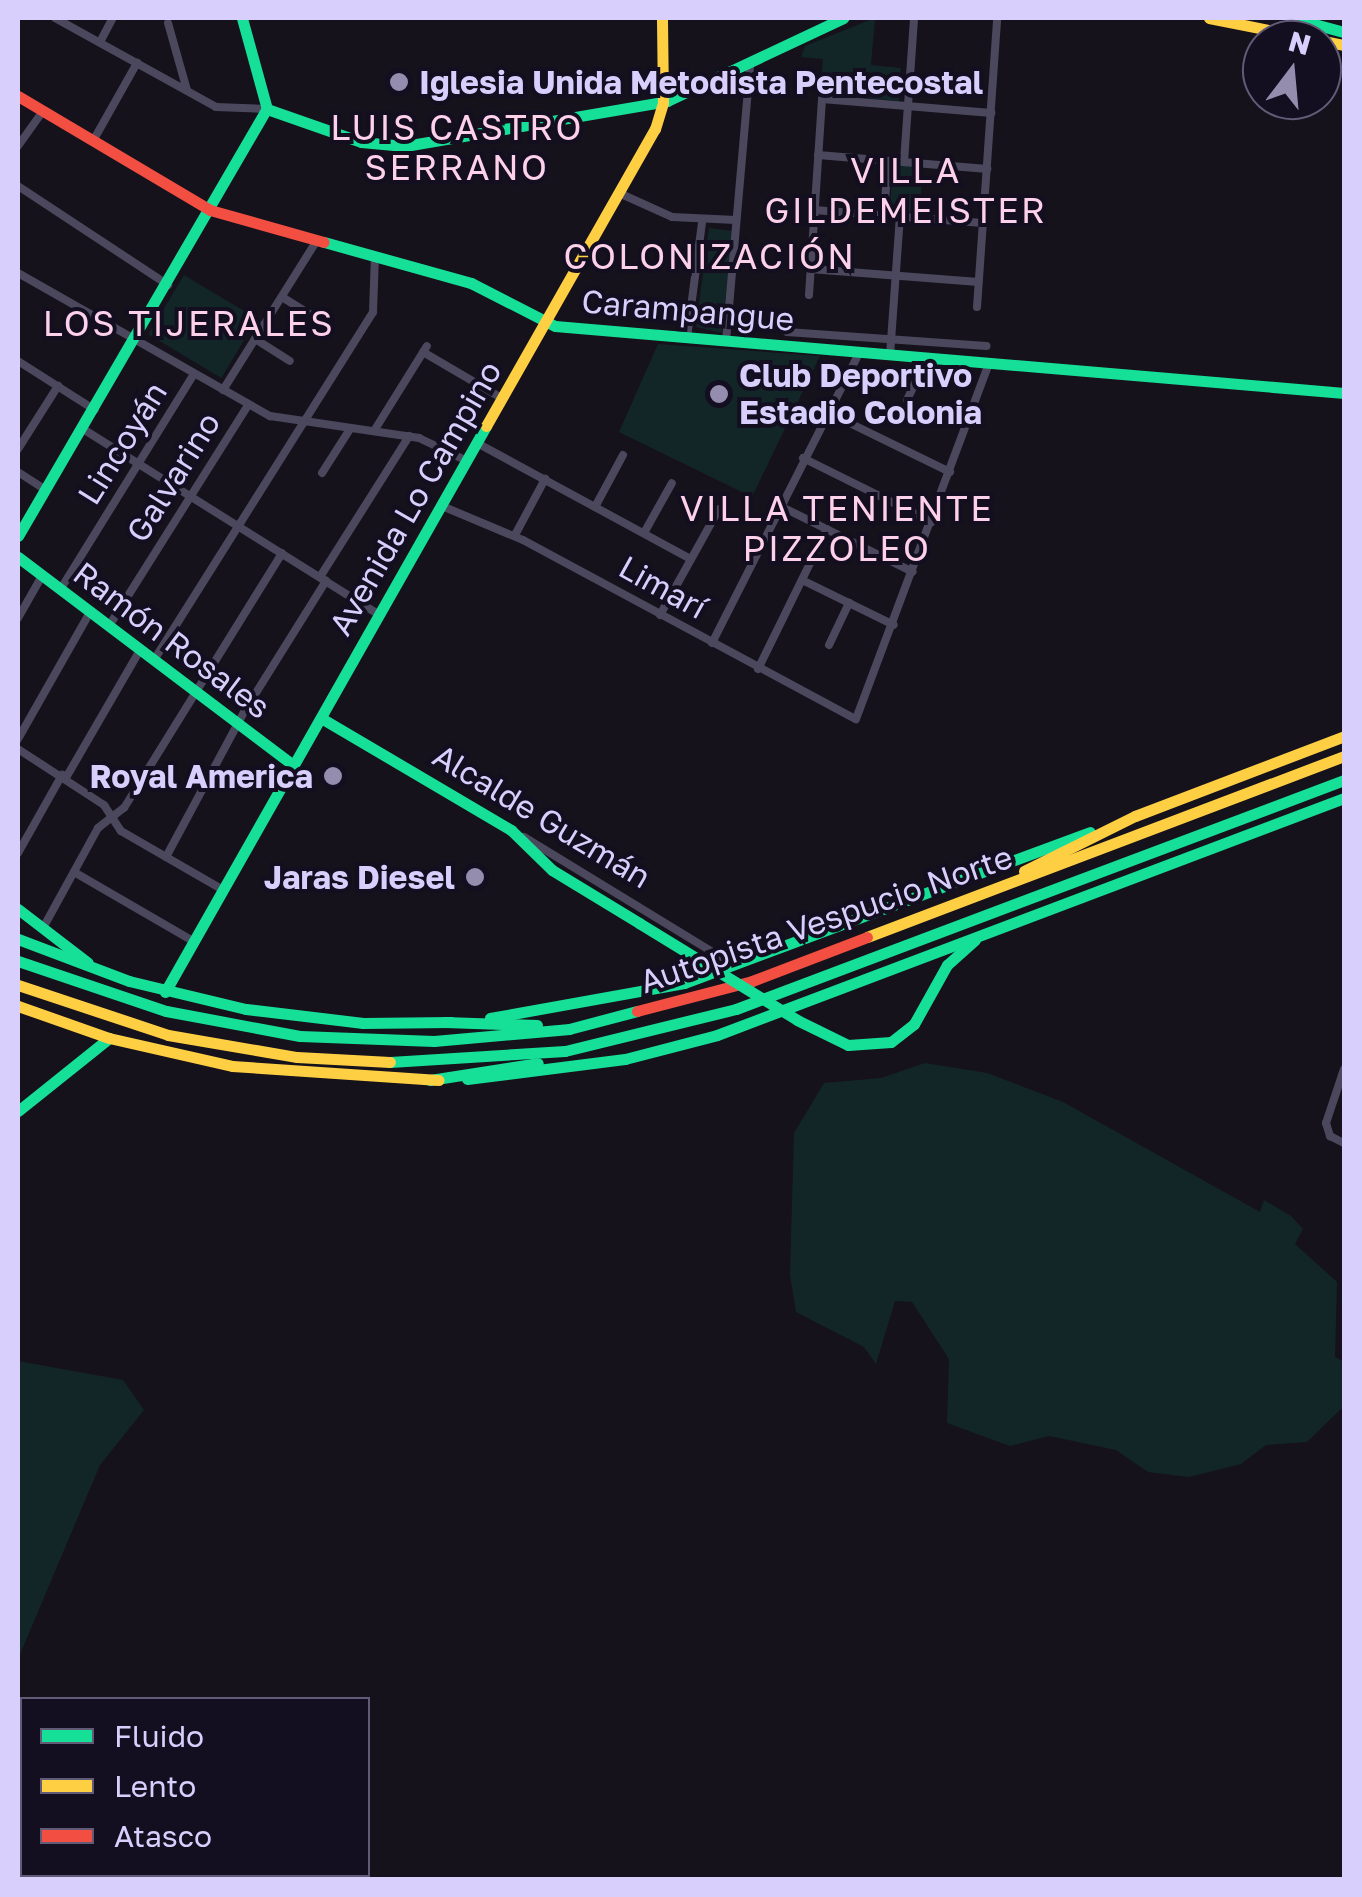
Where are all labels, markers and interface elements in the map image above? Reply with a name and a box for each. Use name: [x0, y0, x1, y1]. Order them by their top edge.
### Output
north arrow: [1242, 20, 1342, 120]
text: N: [1285, 24, 1315, 61]
place label: Iglesia Unida Metodista Pentecostal: [419, 63, 983, 101]
marker: Iglesia Unida Metodista Pentecostal: [388, 71, 410, 93]
district label: LUIS CASTRO SERRANO: [330, 106, 584, 188]
district label: VILLA GILDEMEISTER: [765, 149, 1047, 231]
district label: COLONIZACIÓN: [564, 235, 856, 277]
street label: Carampangue: [580, 282, 796, 338]
district label: LOS TIJERALES: [43, 302, 335, 344]
street label: Avenida Lo Campino: [321, 354, 509, 642]
place label: Club Deportivo Estadio Colonia: [739, 357, 982, 432]
street label: Lincoyán: [69, 375, 175, 511]
marker: Club Deportivo Estadio Colonia: [708, 383, 730, 405]
street label: Galvarino: [118, 405, 228, 549]
district label: VILLA TENIENTE PIZZOLEO: [680, 487, 994, 569]
street label: Limarí: [612, 547, 714, 627]
street label: Ramón Rosales: [66, 554, 278, 726]
street label: Alcalde Guzmán: [426, 736, 658, 896]
place label: Royal America: [90, 757, 313, 795]
marker: Royal America: [322, 765, 344, 787]
street label: Autopista Vespucio Norte: [635, 837, 1017, 1001]
place label: Jaras Diesel: [264, 858, 455, 896]
marker: Jaras Diesel: [464, 866, 486, 888]
legend: [20, 1697, 370, 1877]
text: Fluido: [114, 1718, 204, 1754]
text: Lento: [114, 1768, 196, 1804]
text: Atasco: [114, 1818, 212, 1854]

